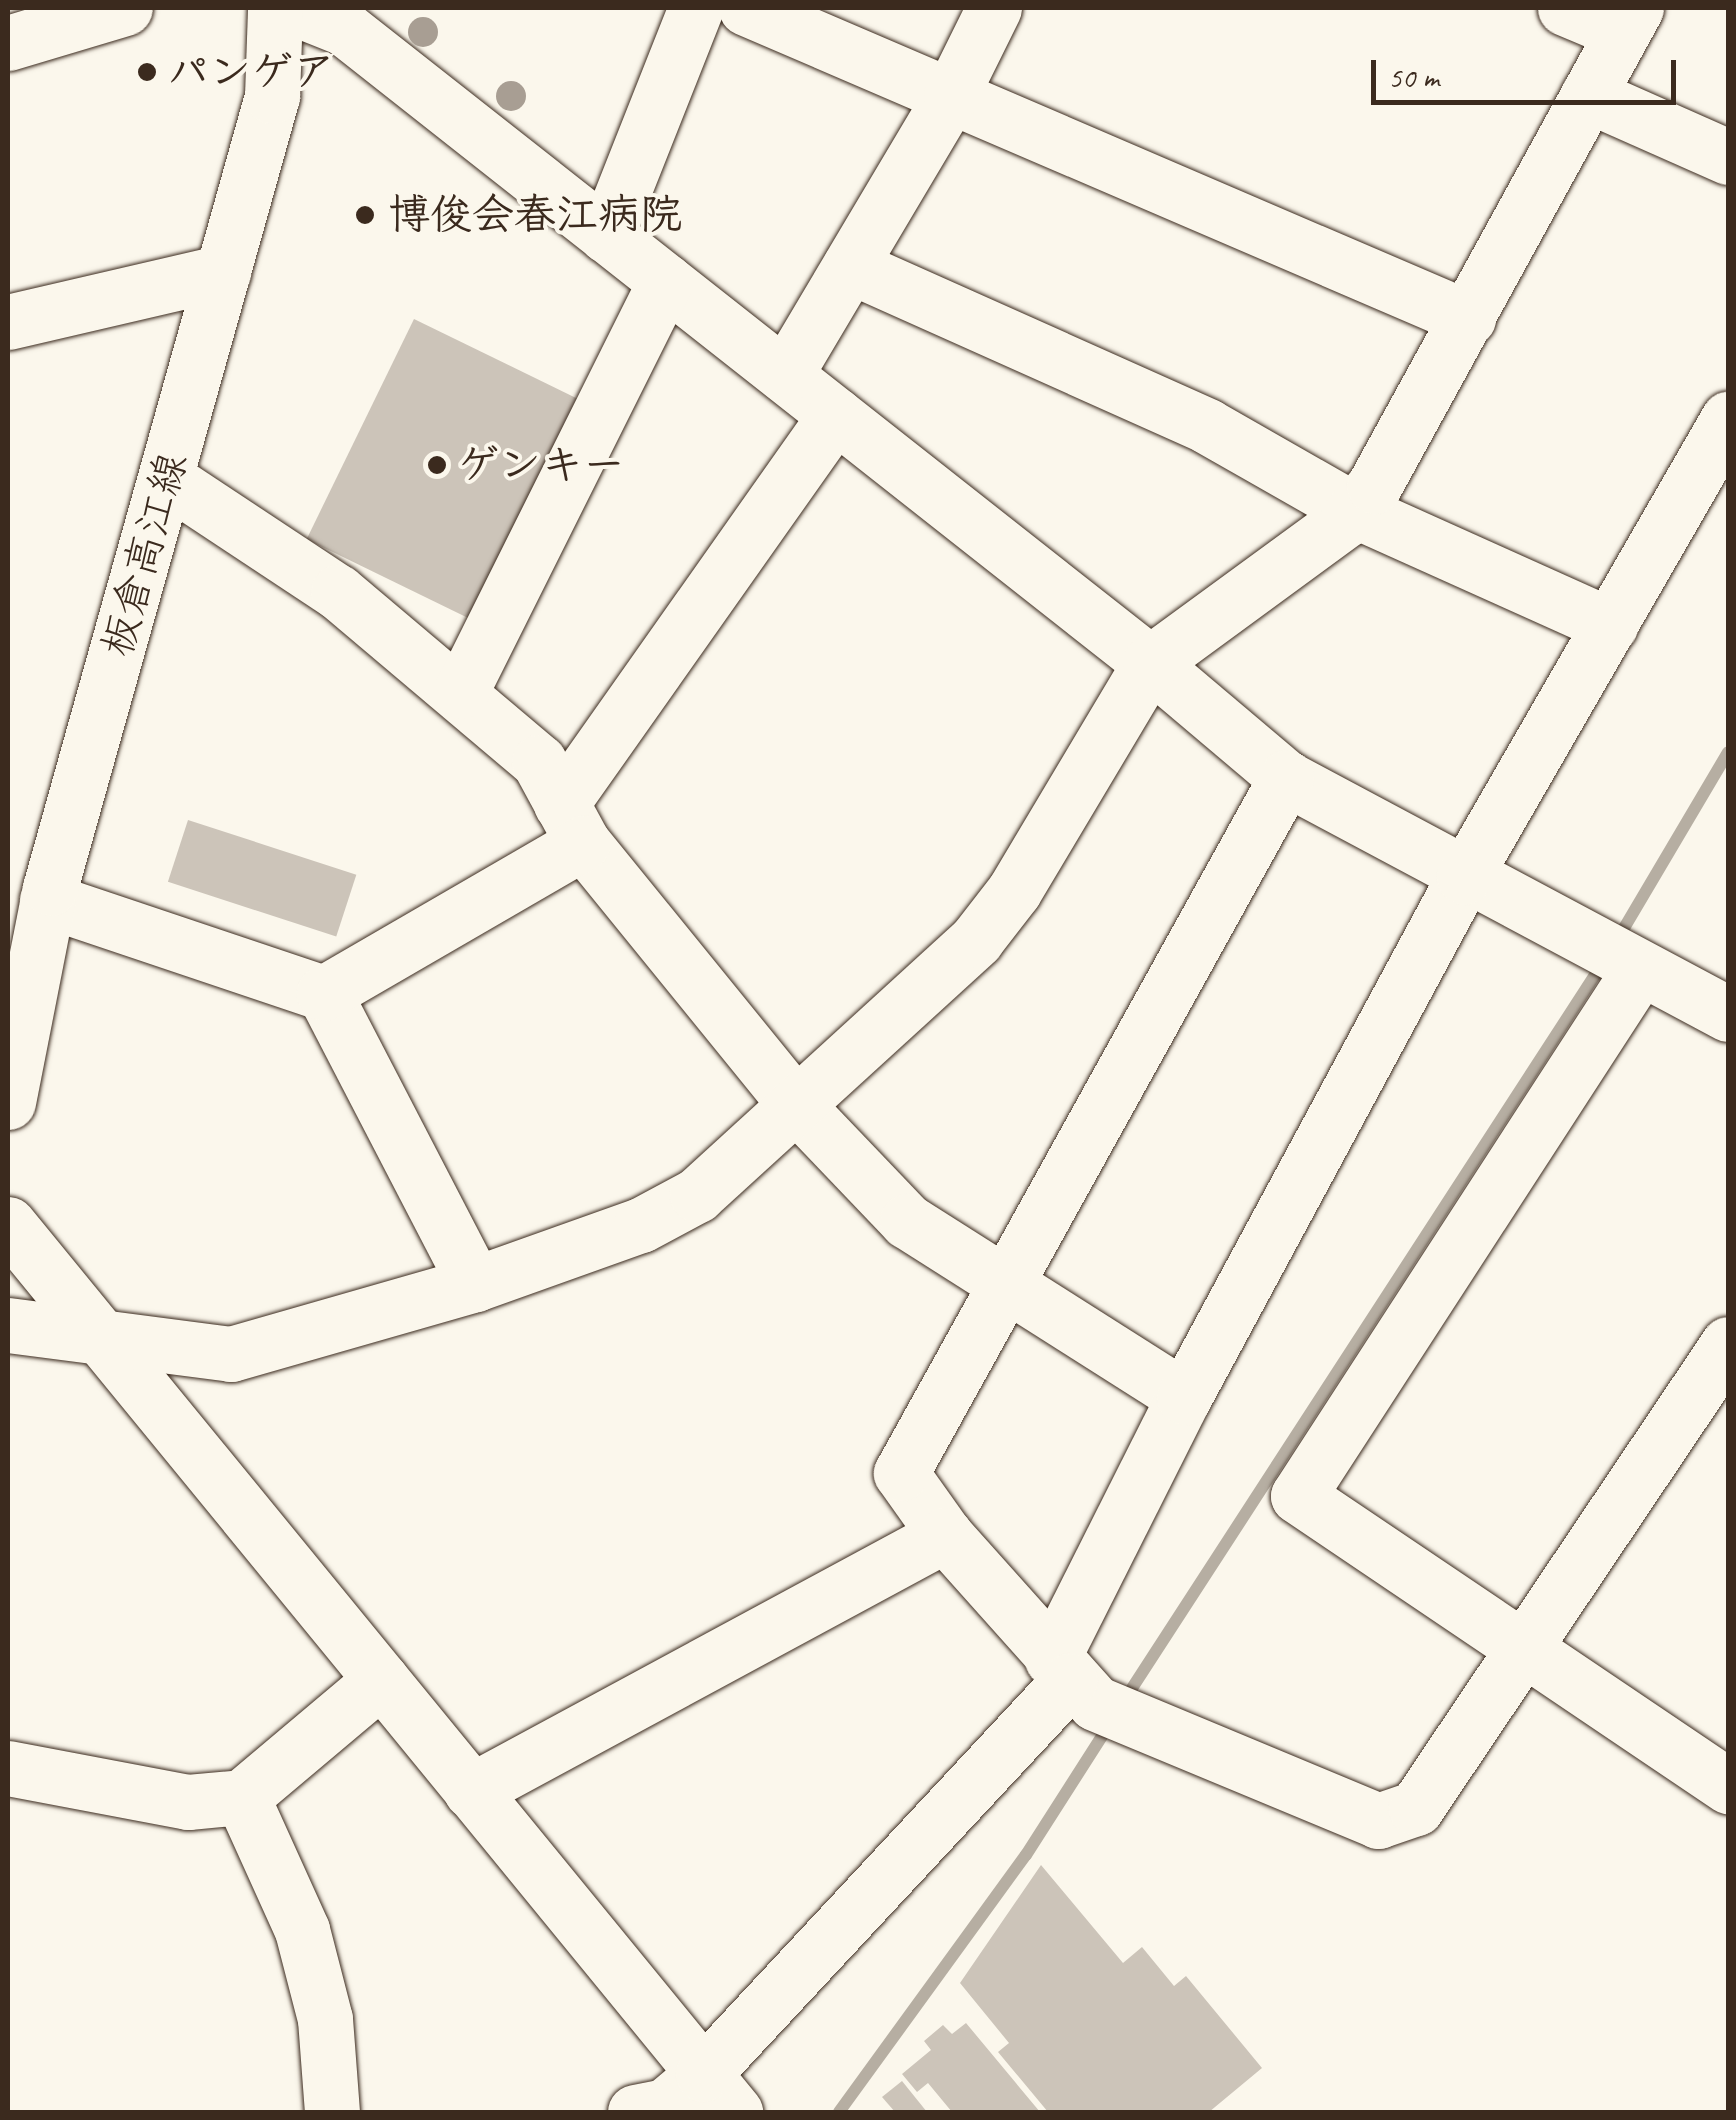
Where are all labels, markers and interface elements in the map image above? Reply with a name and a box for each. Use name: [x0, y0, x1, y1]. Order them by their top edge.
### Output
scale bar: [1376, 40, 1681, 102]
place label: パンゲア: [167, 47, 335, 97]
text: 50 m: [1388, 58, 1439, 96]
marker: パンゲア: [136, 61, 158, 83]
place label: 博俊会春江病院: [388, 190, 682, 240]
marker: 博俊会春江病院: [352, 202, 378, 228]
place label: ゲンキー: [457, 440, 625, 490]
street label: 板倉高江線: [92, 447, 198, 663]
marker: ゲンキー: [426, 454, 448, 476]

